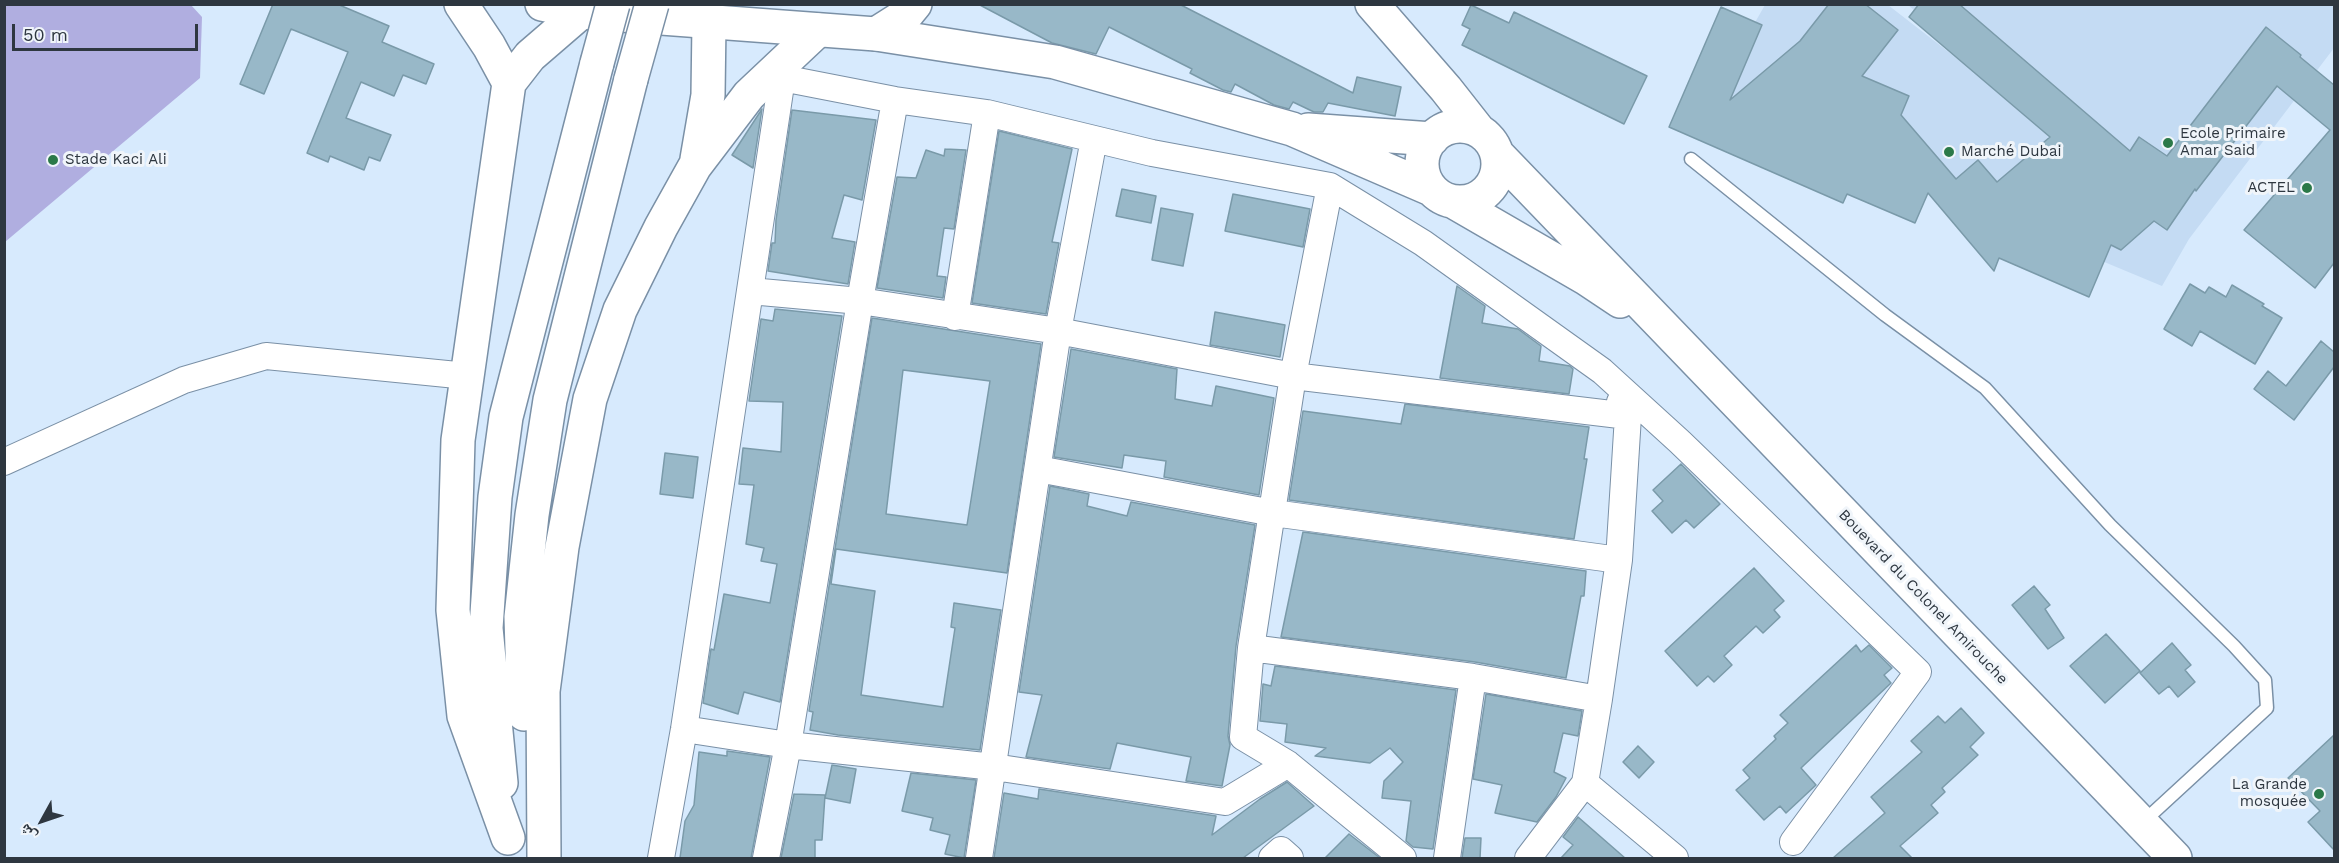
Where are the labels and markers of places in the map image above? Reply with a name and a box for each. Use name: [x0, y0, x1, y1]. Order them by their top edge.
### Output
place label: Ecole Primaire Amar Said: [2180, 125, 2286, 160]
marker: Ecole Primaire Amar Said: [2161, 136, 2175, 150]
place label: Marché Dubai: [1961, 143, 2061, 161]
marker: Marché Dubai: [1942, 145, 1956, 159]
place label: Stade Kaci Ali: [65, 151, 167, 169]
marker: Stade Kaci Ali: [46, 153, 60, 167]
place label: ACTEL: [2248, 179, 2295, 197]
marker: ACTEL: [2300, 181, 2314, 195]
place label: La Grande mosquée: [2232, 776, 2307, 811]
marker: La Grande mosquée: [2312, 787, 2326, 801]

